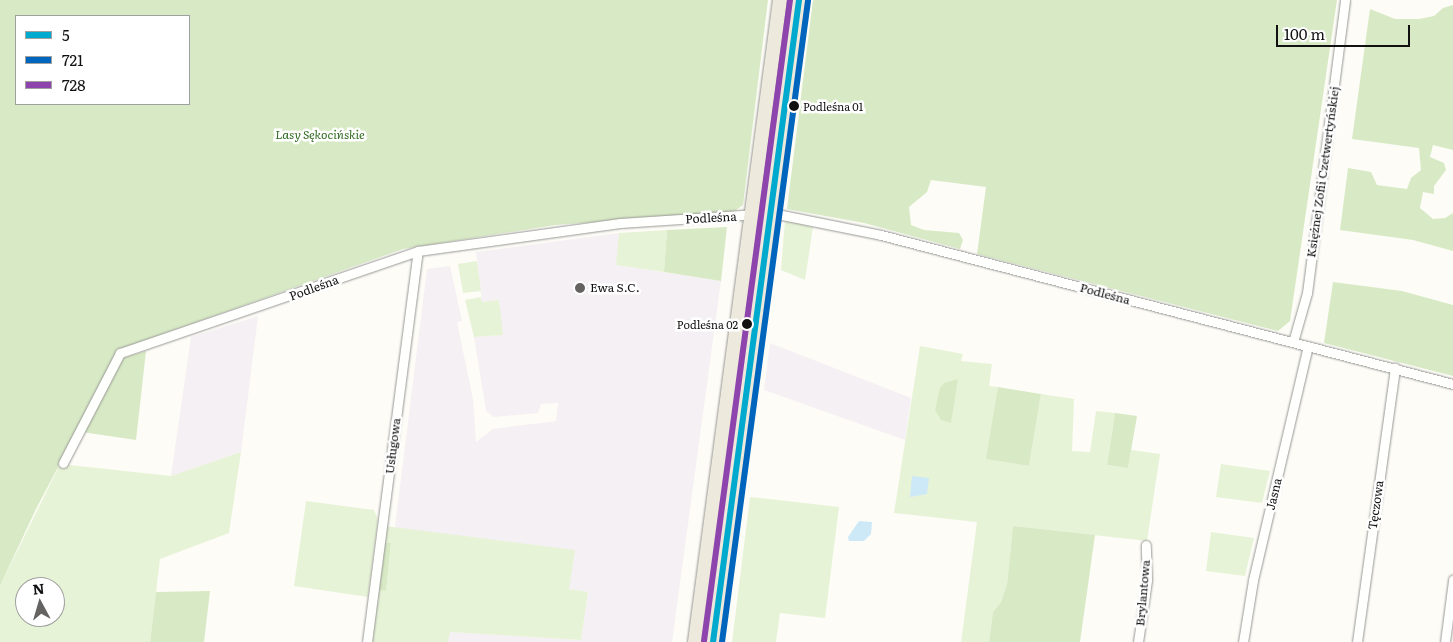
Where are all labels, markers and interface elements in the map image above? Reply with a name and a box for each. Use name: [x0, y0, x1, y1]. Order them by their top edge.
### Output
legend: [15, 15, 190, 105]
scale bar: [1278, 15, 1412, 47]
text: 100 m: [1284, 22, 1325, 45]
text: 5: [62, 23, 70, 46]
text: 721: [62, 48, 83, 71]
text: 728: [62, 73, 85, 96]
street label: Księżnej Zofii Czetwertyńskiej: [1304, 86, 1342, 258]
place label: Podleśna 01: [803, 99, 863, 113]
marker: Podleśna 01: [789, 101, 799, 111]
park label: Lasy Sękocińskie: [275, 128, 365, 142]
street label: Podleśna: [685, 209, 737, 227]
street label: Podleśna: [287, 272, 341, 304]
street label: Podleśna: [1078, 280, 1132, 308]
place label: Ewa S.C.: [590, 281, 640, 295]
marker: Ewa S.C.: [574, 282, 586, 294]
place label: Podleśna 02: [677, 317, 738, 331]
marker: Podleśna 02: [742, 319, 752, 329]
street label: Usługowa: [382, 417, 404, 475]
street label: Jasna: [1263, 477, 1285, 511]
street label: Tęczowa: [1365, 479, 1387, 531]
street label: Brylantowa: [1133, 559, 1153, 627]
north arrow: [15, 577, 65, 627]
text: N: [32, 578, 45, 599]

